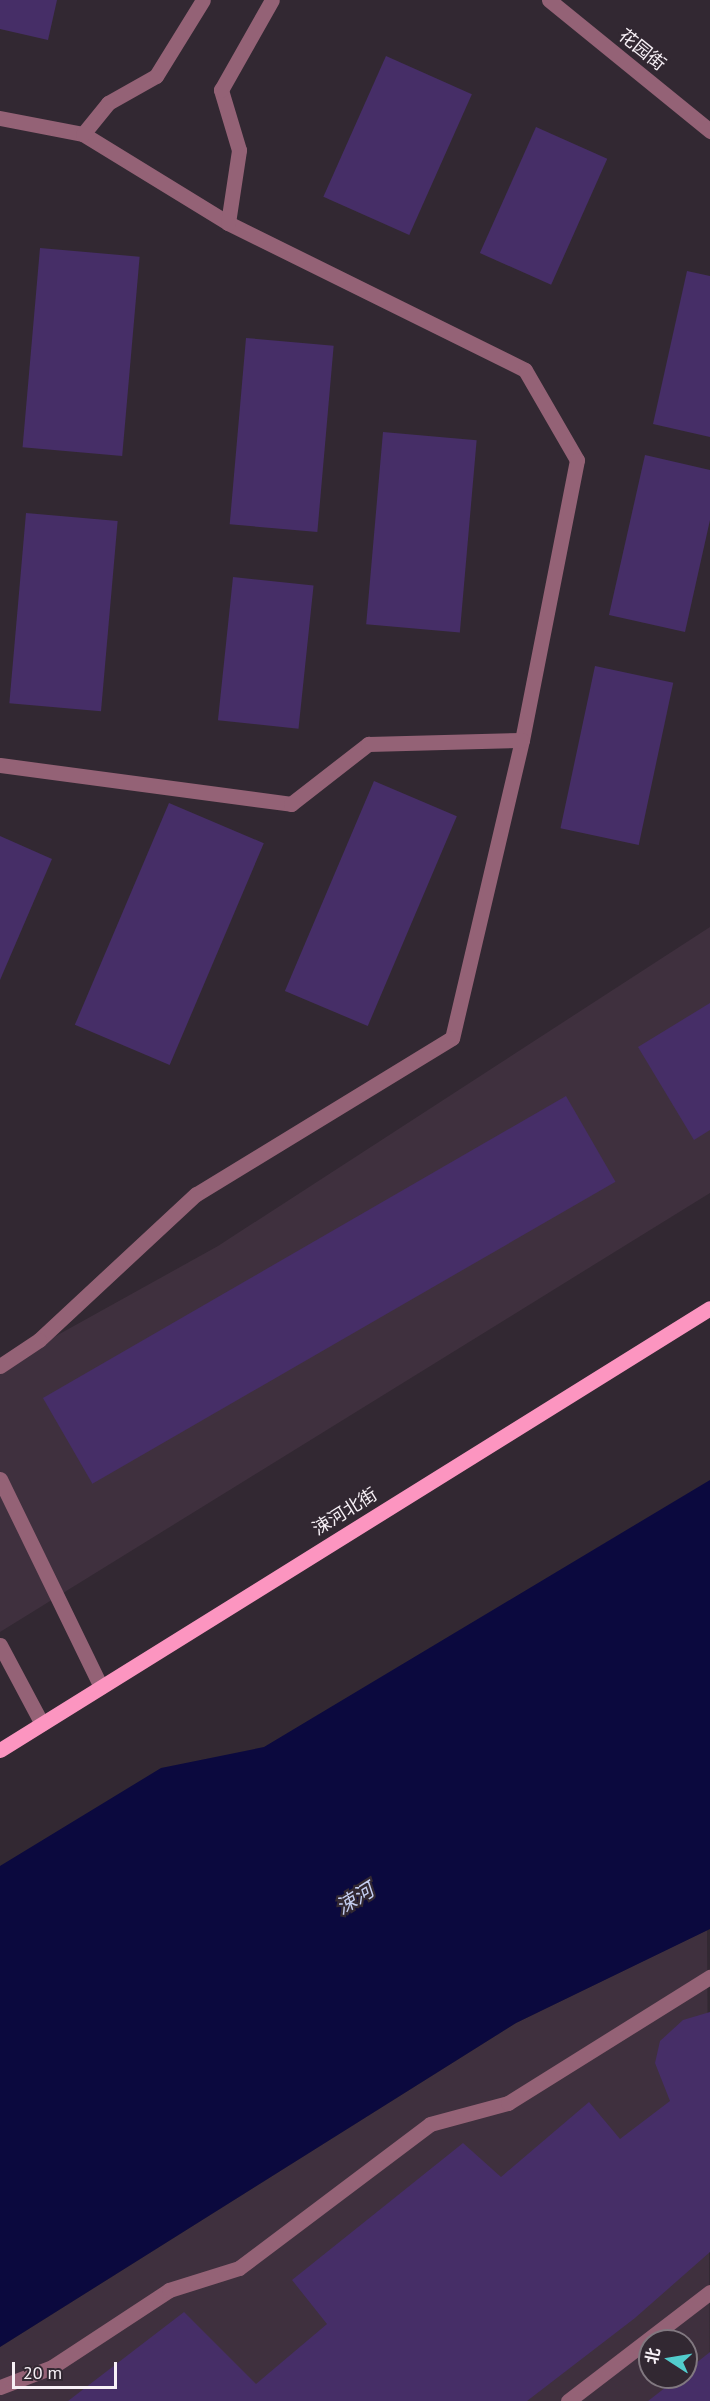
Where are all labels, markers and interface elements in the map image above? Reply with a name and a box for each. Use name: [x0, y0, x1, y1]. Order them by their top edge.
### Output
street label: 花园街: [614, 25, 670, 75]
street label: 涑河北街: [309, 1484, 381, 1540]
water label: 涑河: [332, 1878, 378, 1920]
north arrow: [638, 2329, 698, 2389]
text: 北: [641, 2346, 664, 2366]
scale bar: [15, 2350, 120, 2388]
text: 20 m: [23, 2361, 62, 2384]

